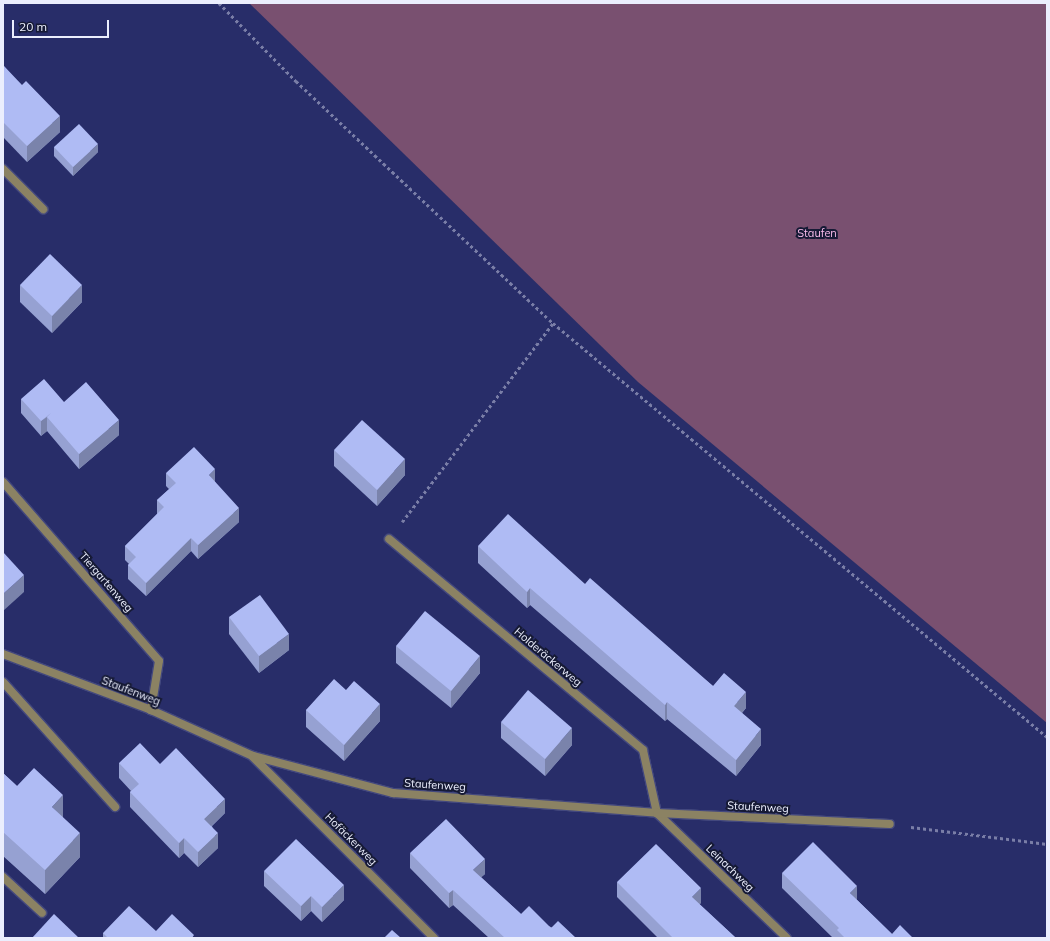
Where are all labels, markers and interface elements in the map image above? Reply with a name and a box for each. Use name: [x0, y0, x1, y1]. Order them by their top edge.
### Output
scale bar: [14, 12, 111, 38]
text: 20 m: [19, 19, 47, 34]
park label: Staufen: [797, 226, 837, 240]
street label: Tiergartenweg: [76, 549, 136, 615]
street label: Holderäckerweg: [512, 625, 584, 689]
street label: Staufenweg: [100, 674, 162, 708]
street label: Staufenweg: [404, 776, 466, 794]
street label: Staufenweg: [727, 799, 789, 815]
street label: Hofäckerweg: [322, 810, 380, 868]
street label: Leinachweg: [703, 842, 757, 894]

